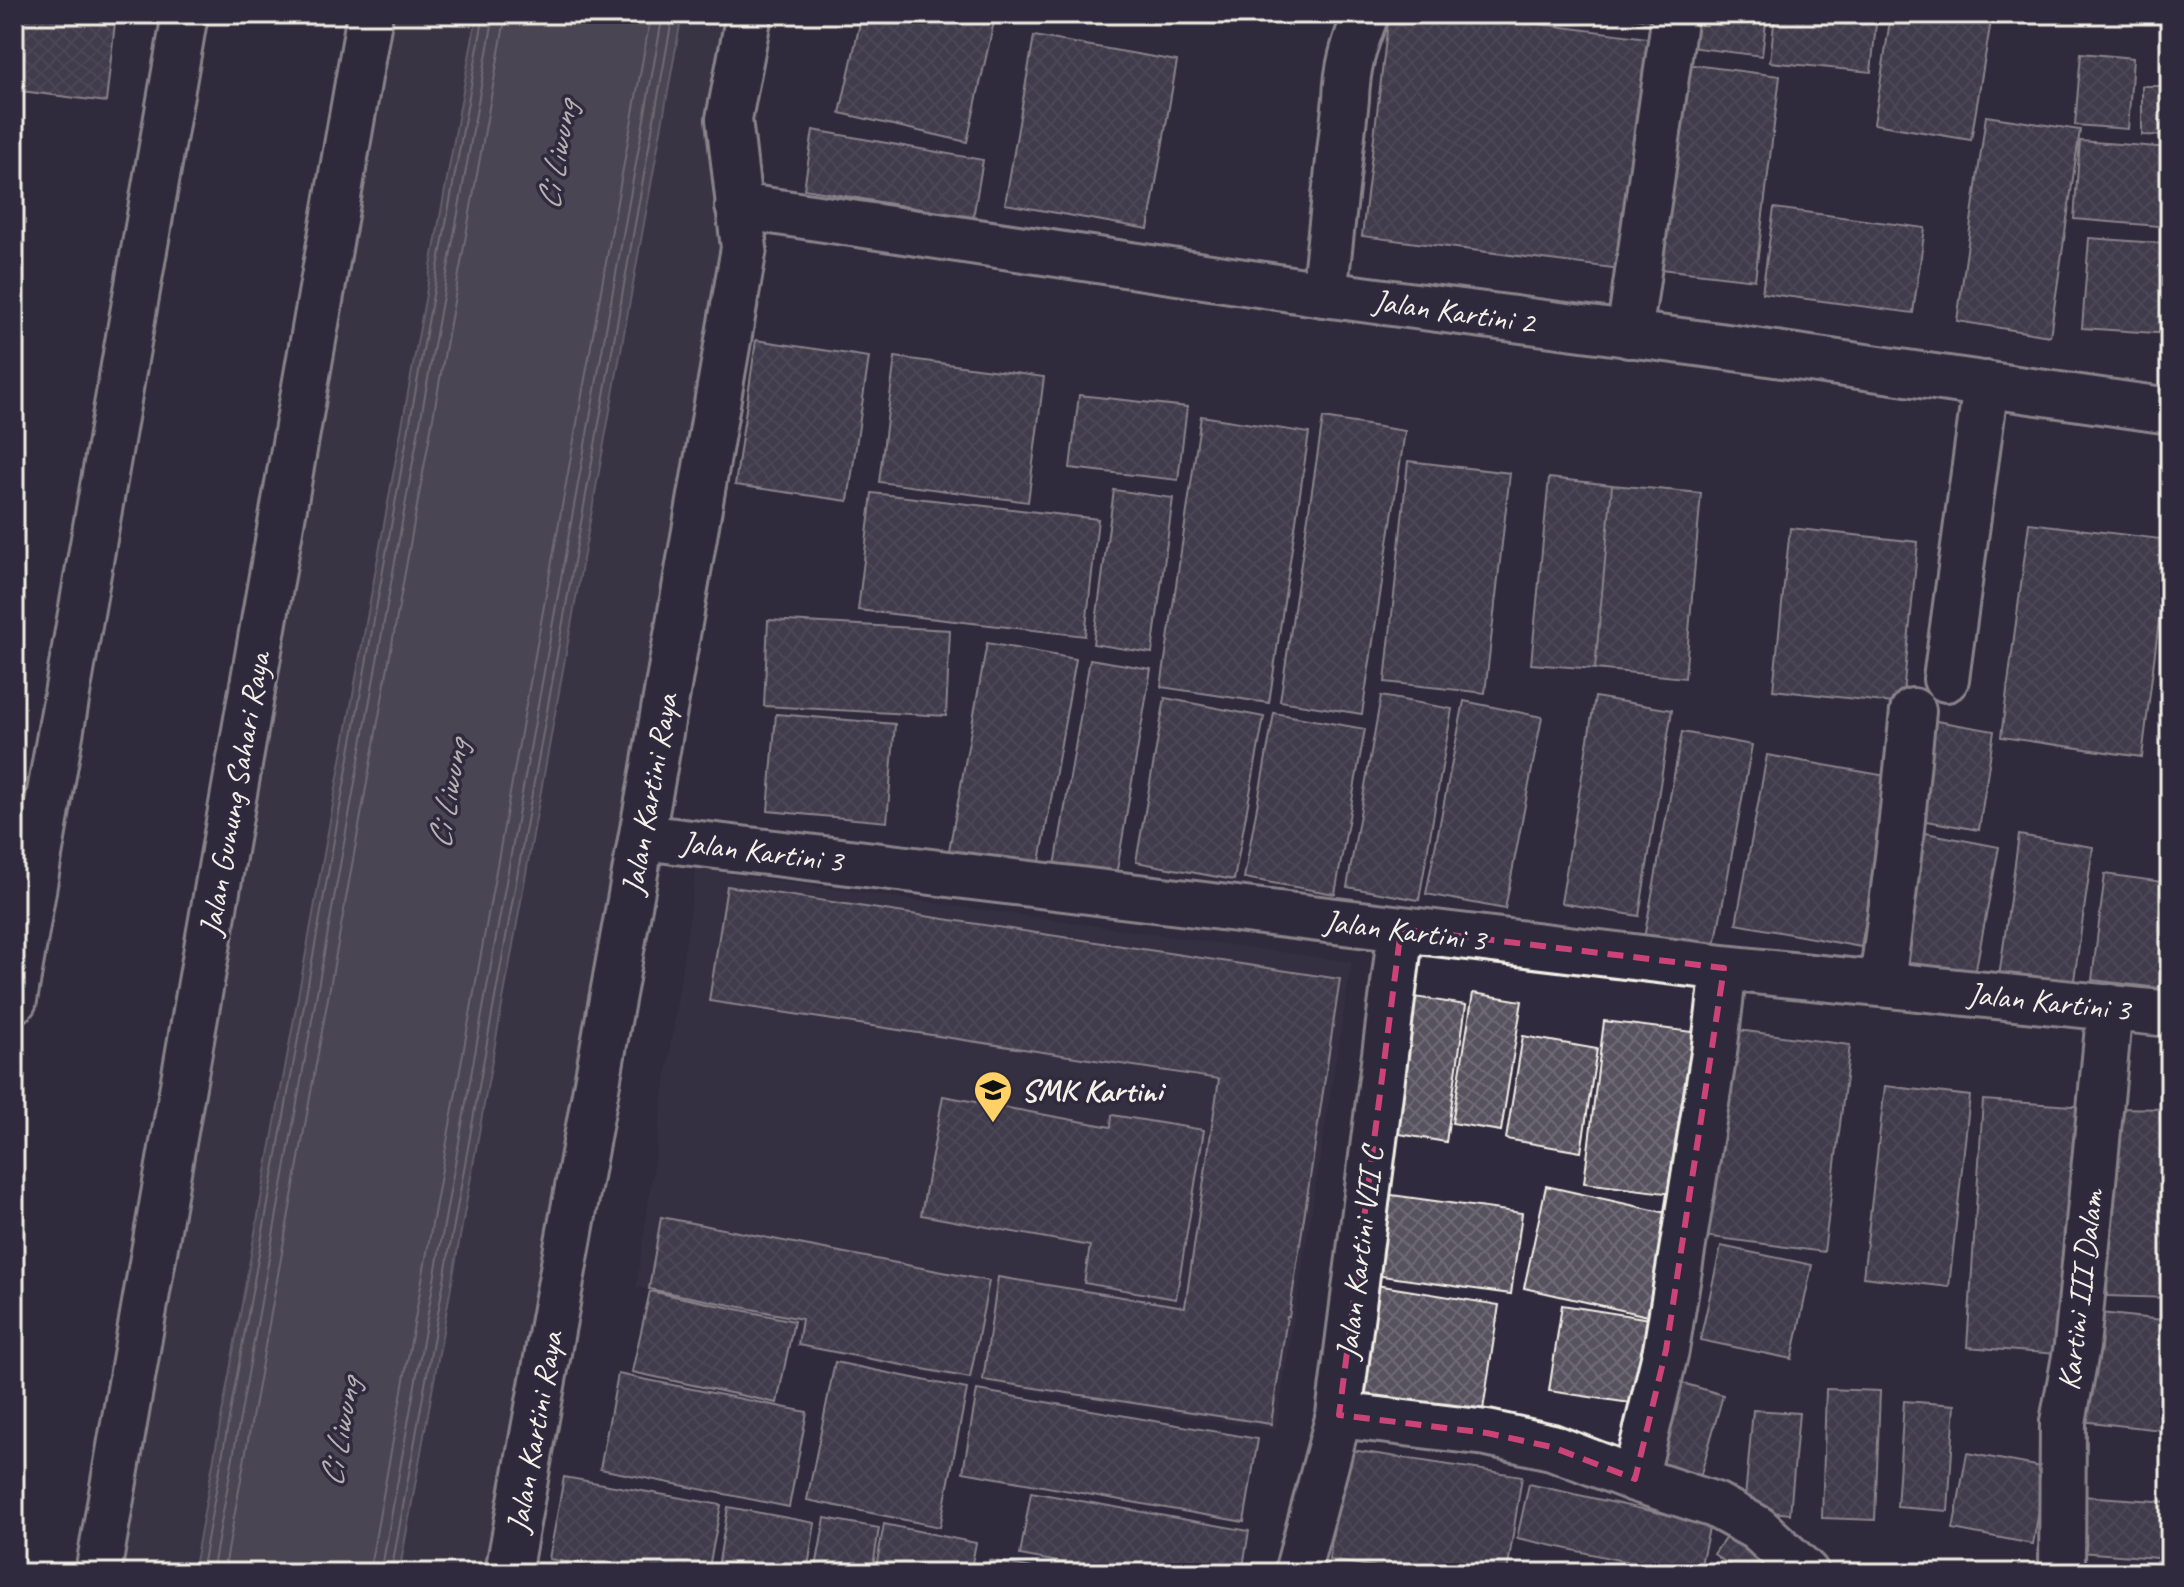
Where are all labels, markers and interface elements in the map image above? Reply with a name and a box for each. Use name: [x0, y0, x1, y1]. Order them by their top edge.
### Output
water label: Ci Liwung: [526, 93, 588, 212]
street label: Jalan Kartini 2: [1369, 280, 1540, 343]
street label: Jalan Gunung Sahari Raya: [189, 647, 280, 941]
street label: Jalan Kartini Raya: [611, 689, 688, 900]
water label: Ci Liwung: [417, 732, 479, 851]
street label: Jalan Kartini 3: [677, 821, 848, 882]
street label: Jalan Kartini 3: [1320, 900, 1491, 961]
street label: Jalan Kartini 3: [1964, 972, 2135, 1031]
school or university icon: SMK Kartini: [972, 1069, 1014, 1124]
place label: SMK Kartini: [1021, 1070, 1167, 1111]
street label: Jalan Kartini VII C: [1326, 1140, 1393, 1363]
street label: Kartini III Dalam: [2048, 1185, 2113, 1393]
street label: Jalan Kartini Raya: [496, 1327, 573, 1538]
water label: Ci Liwung: [309, 1370, 371, 1489]

